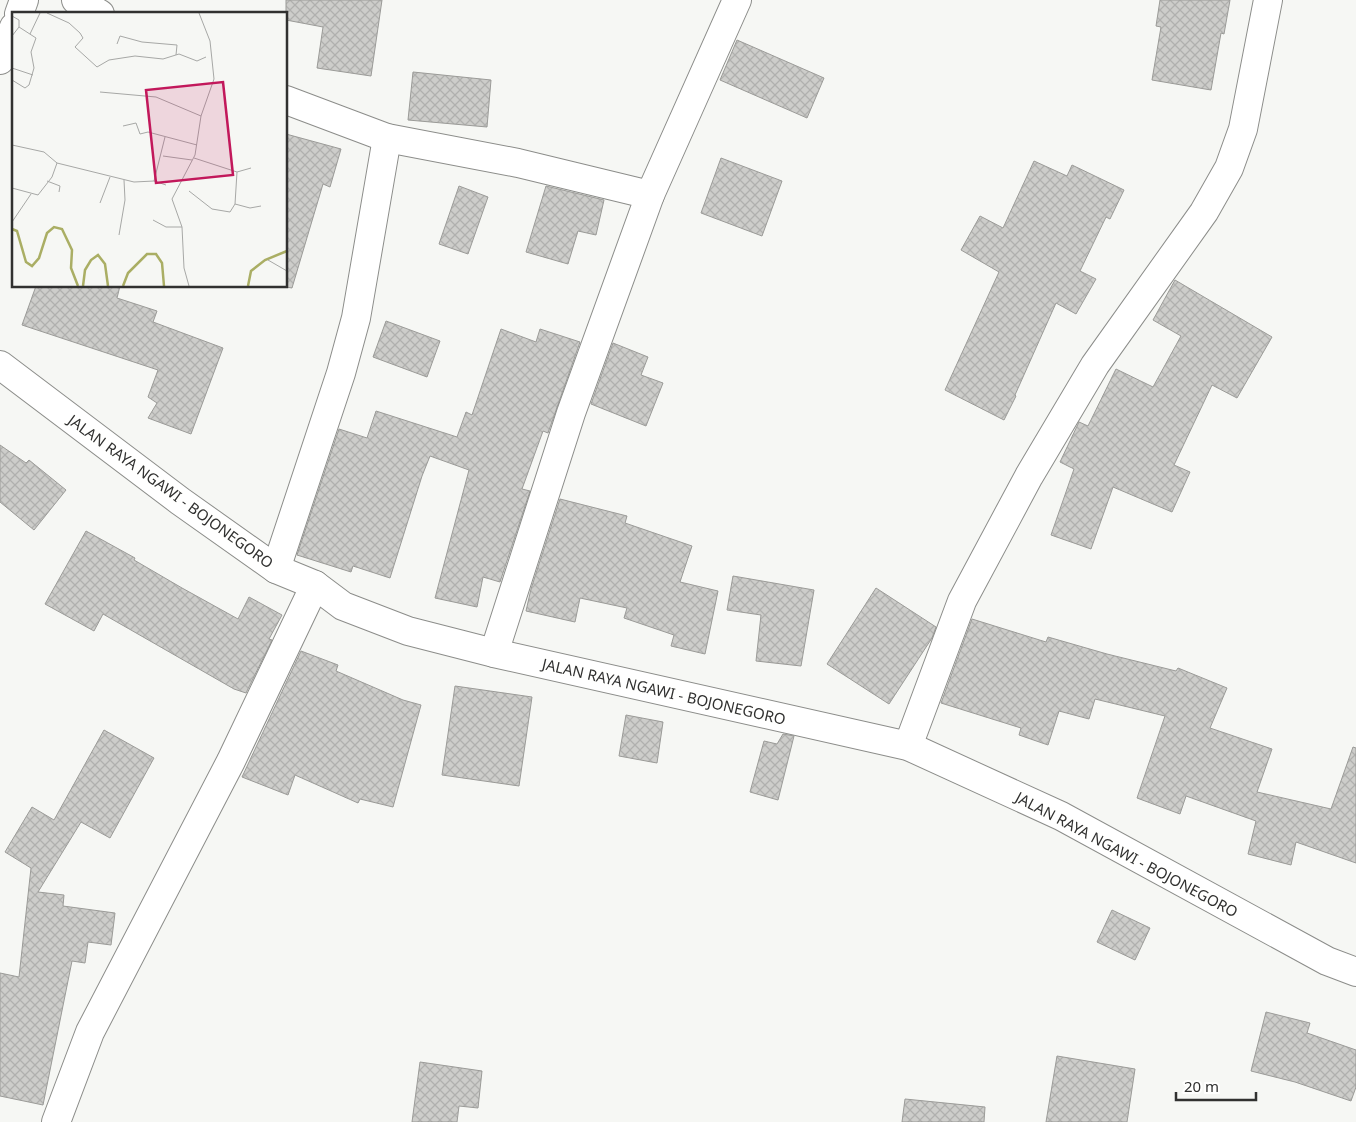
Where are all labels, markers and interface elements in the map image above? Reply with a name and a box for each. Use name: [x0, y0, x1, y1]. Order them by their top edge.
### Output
inset map: [12, 12, 288, 288]
street label: JALAN RAYA NGAWI - BOJONEGORO: [63, 408, 278, 572]
street label: JALAN RAYA NGAWI - BOJONEGORO: [538, 653, 788, 729]
street label: JALAN RAYA NGAWI - BOJONEGORO: [1011, 786, 1242, 921]
scale bar: [1176, 1070, 1256, 1102]
text: 20 m: [1184, 1076, 1219, 1096]

